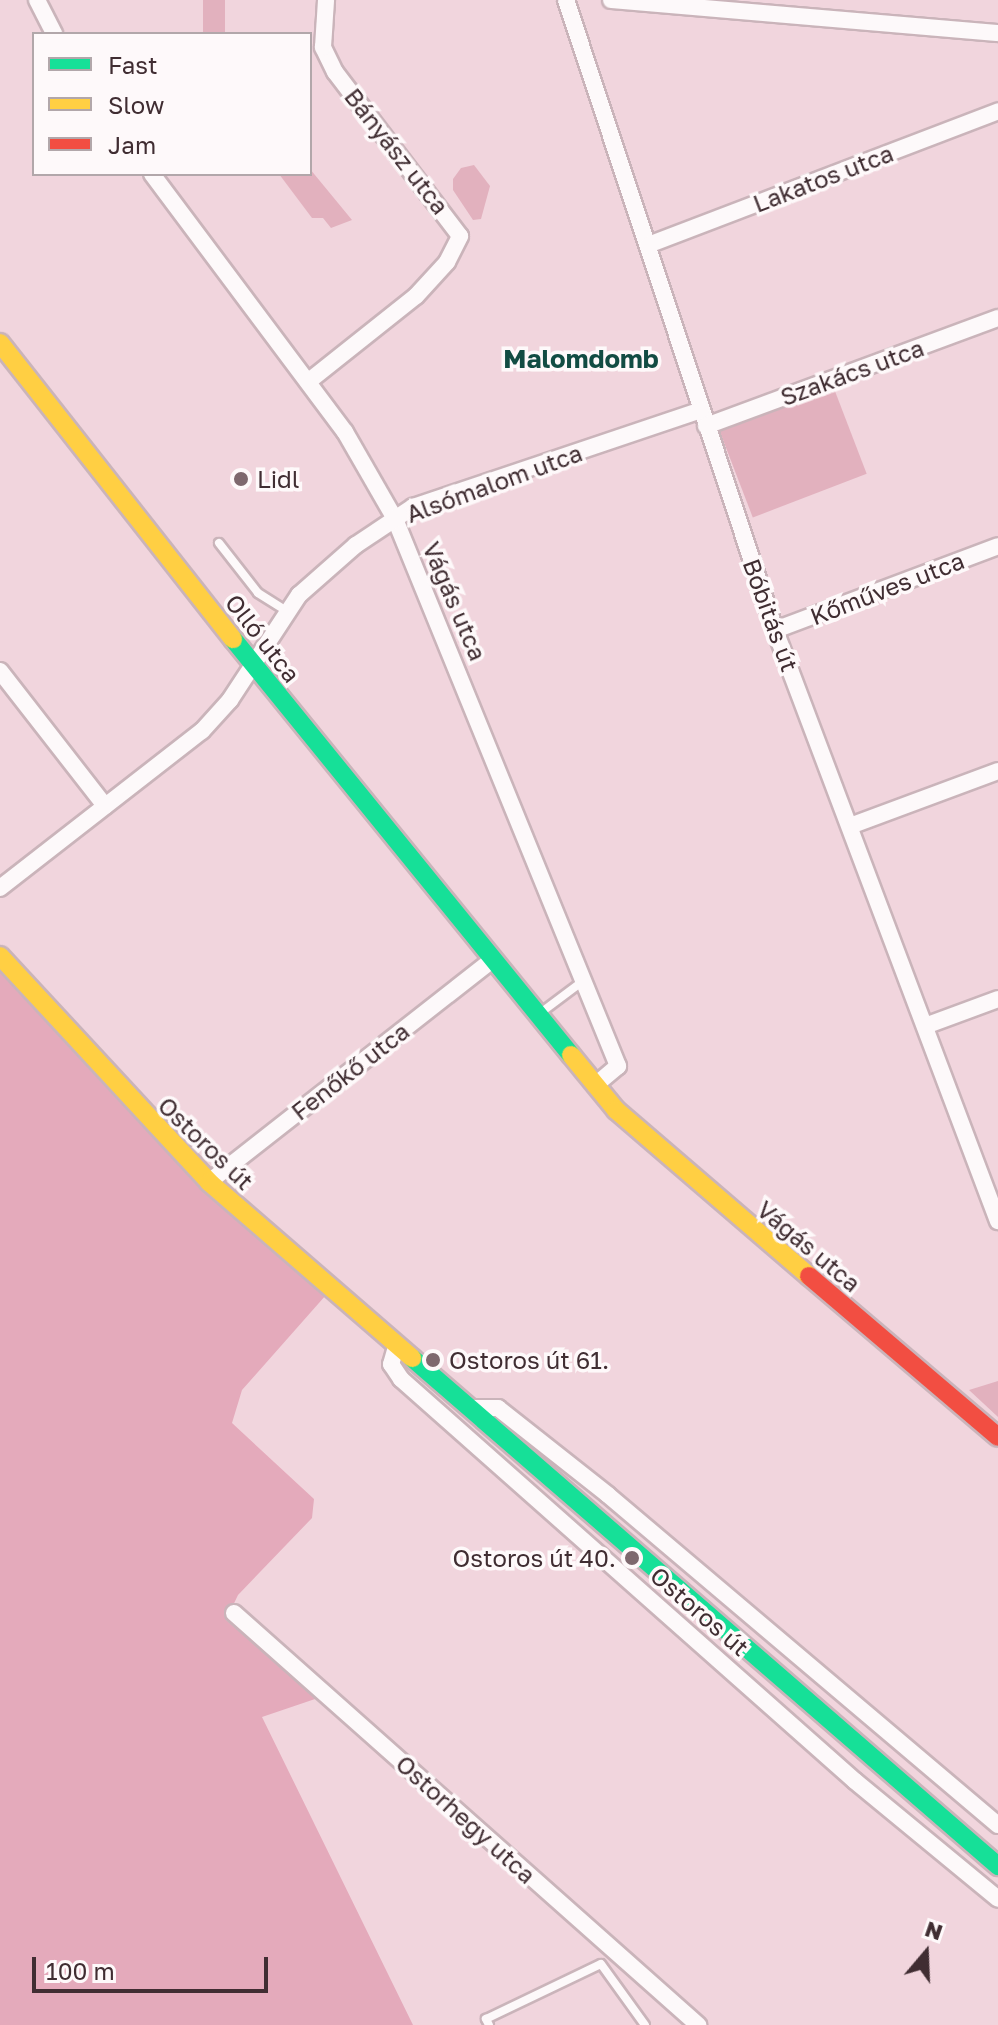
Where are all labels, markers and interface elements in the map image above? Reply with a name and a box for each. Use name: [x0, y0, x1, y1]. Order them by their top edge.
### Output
legend: [32, 32, 312, 176]
text: Fast: [108, 50, 158, 79]
street label: Bányász utca: [339, 82, 455, 220]
text: Slow: [108, 90, 164, 119]
text: Jam: [108, 130, 156, 159]
street label: Lakatos utca: [749, 138, 897, 218]
street label: Szakács utca: [776, 333, 928, 411]
district label: Malomdomb: [503, 343, 659, 375]
street label: Alsómalom utca: [402, 438, 586, 528]
place label: Lidl: [257, 465, 300, 493]
marker: Lidl: [232, 470, 250, 488]
street label: Vágás utca: [417, 537, 493, 665]
street label: Kőműves utca: [806, 545, 968, 631]
street label: Bóbitás út: [737, 555, 805, 675]
street label: Olló utca: [220, 588, 306, 688]
street label: Fenőkő utca: [285, 1016, 415, 1126]
street label: Ostoros út: [153, 1091, 259, 1195]
street label: Vágás utca: [751, 1194, 867, 1298]
place label: Ostoros út 61.: [449, 1346, 609, 1374]
marker: Ostoros út 61.: [424, 1351, 442, 1369]
place label: Ostoros út 40.: [452, 1544, 616, 1572]
marker: Ostoros út 40.: [623, 1549, 641, 1567]
street label: Ostoros út: [645, 1560, 755, 1662]
street label: Ostorhegy utca: [390, 1749, 542, 1889]
north arrow: [886, 1913, 966, 1993]
text: N: [922, 1914, 946, 1945]
scale bar: [36, 1941, 272, 1991]
text: 100 m: [46, 1956, 115, 1985]

